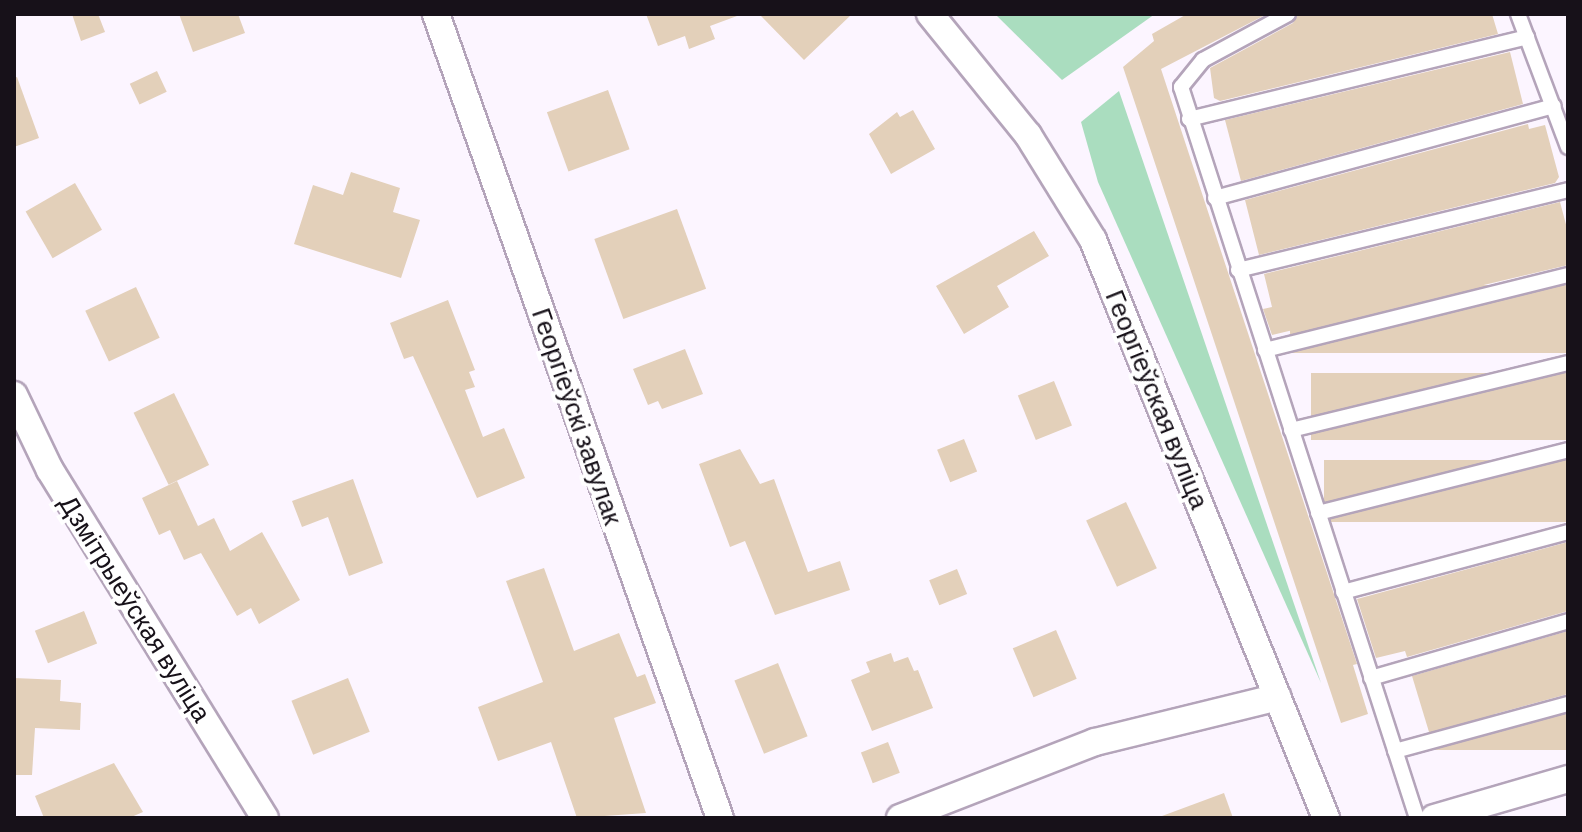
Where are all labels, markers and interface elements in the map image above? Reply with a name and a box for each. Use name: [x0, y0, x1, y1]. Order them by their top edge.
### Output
street label: Георгіеўская вуліца: [1100, 285, 1216, 513]
street label: Георгіеўскі завулак: [526, 304, 630, 528]
street label: Дзмітрыеўская вуліца: [54, 489, 218, 727]

